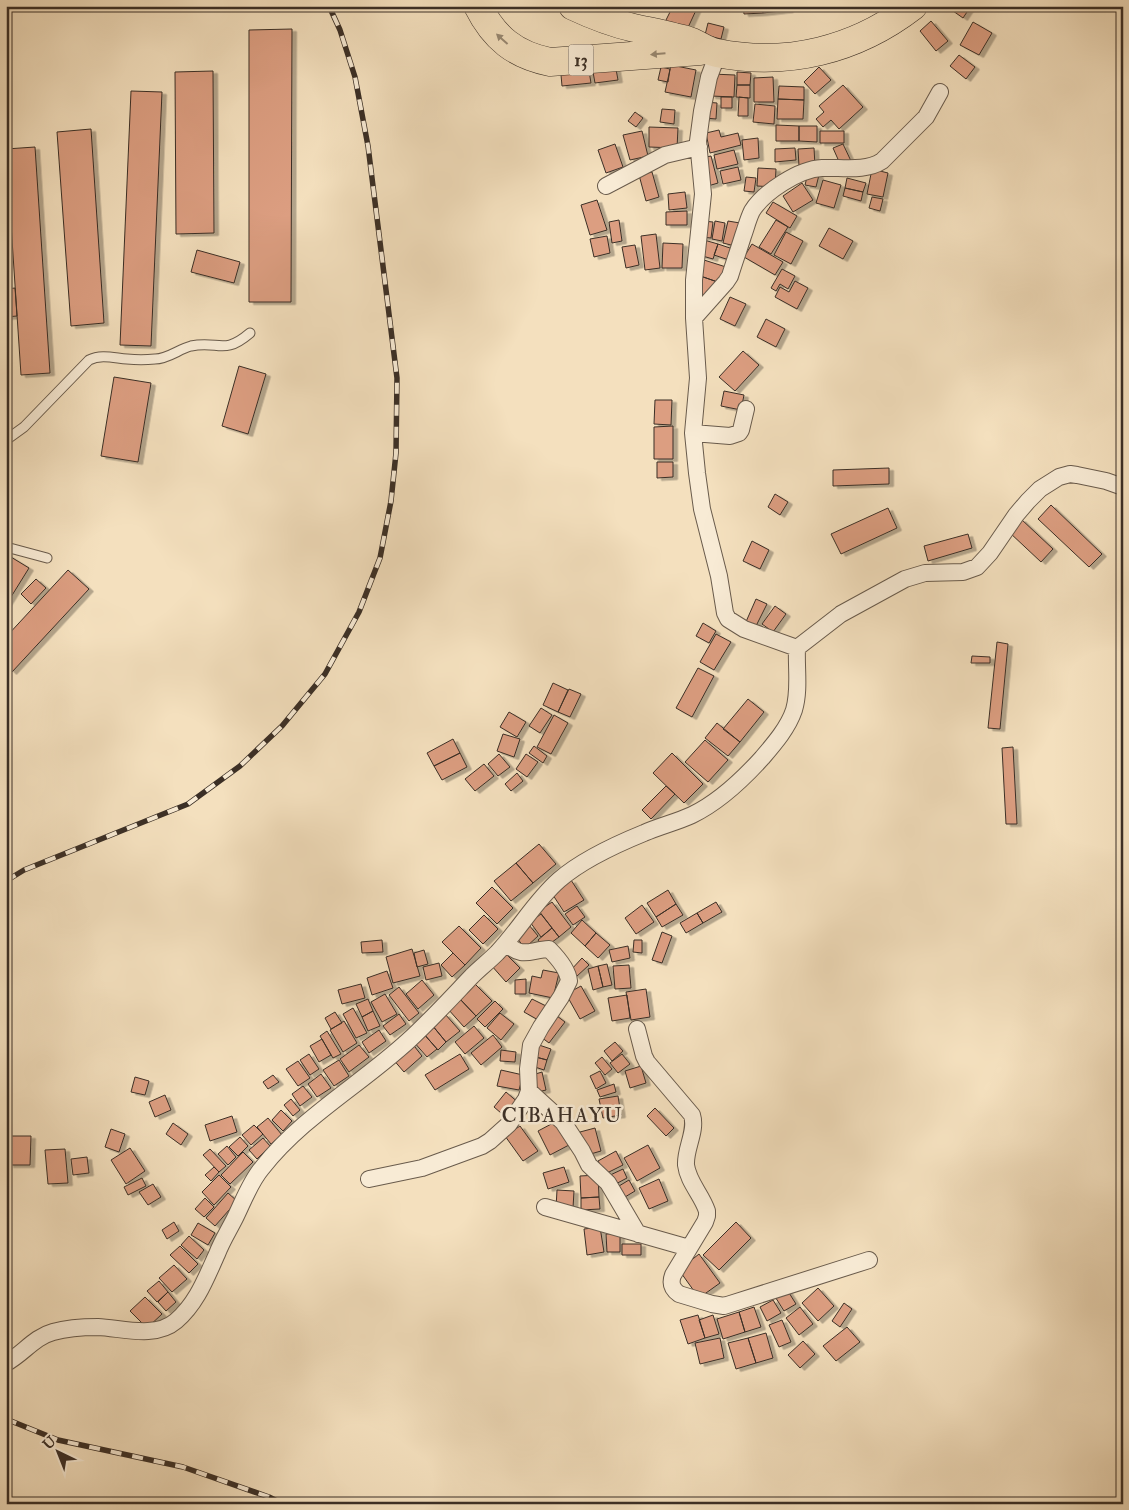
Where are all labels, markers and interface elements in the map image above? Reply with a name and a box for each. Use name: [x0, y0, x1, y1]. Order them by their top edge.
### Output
one-way arrow: [496, 33, 508, 45]
road number: 13: [568, 44, 594, 76]
one-way arrow: [650, 50, 666, 58]
district label: CIBAHAYU: [501, 1102, 623, 1129]
north arrow: [32, 1428, 82, 1478]
text: U: [39, 1432, 60, 1453]

